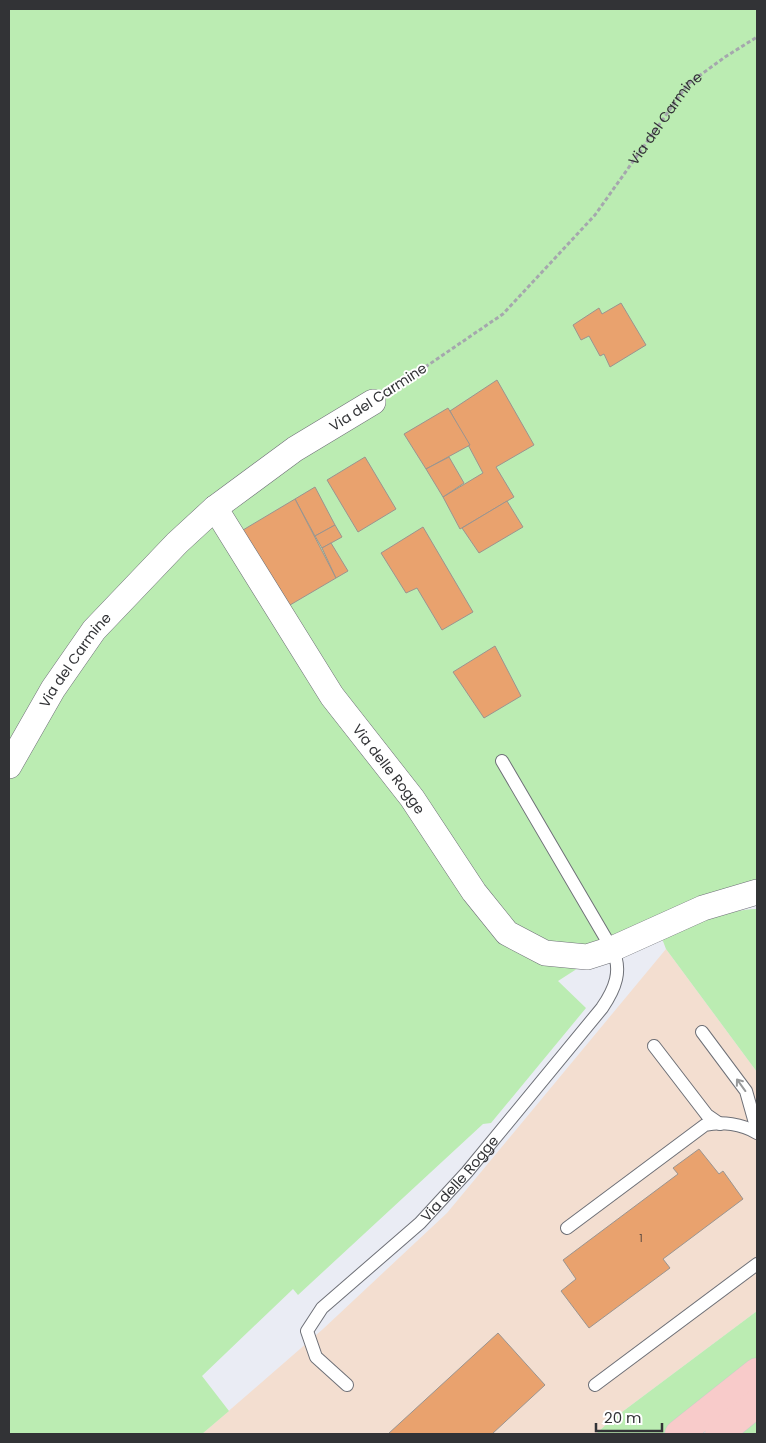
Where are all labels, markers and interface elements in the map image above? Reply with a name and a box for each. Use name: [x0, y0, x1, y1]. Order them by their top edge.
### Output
street label: Via del Carmine: [624, 67, 707, 169]
street label: Via del Carmine: [325, 358, 431, 436]
street label: Via del Carmine: [34, 608, 116, 711]
street label: Via delle Rogge: [348, 720, 430, 818]
one-way arrow: [736, 1078, 746, 1092]
street label: Via delle Rogge: [416, 1131, 503, 1226]
house number: 1: [639, 1230, 643, 1246]
scale bar: [596, 1400, 662, 1432]
text: 20 m: [604, 1407, 642, 1428]

